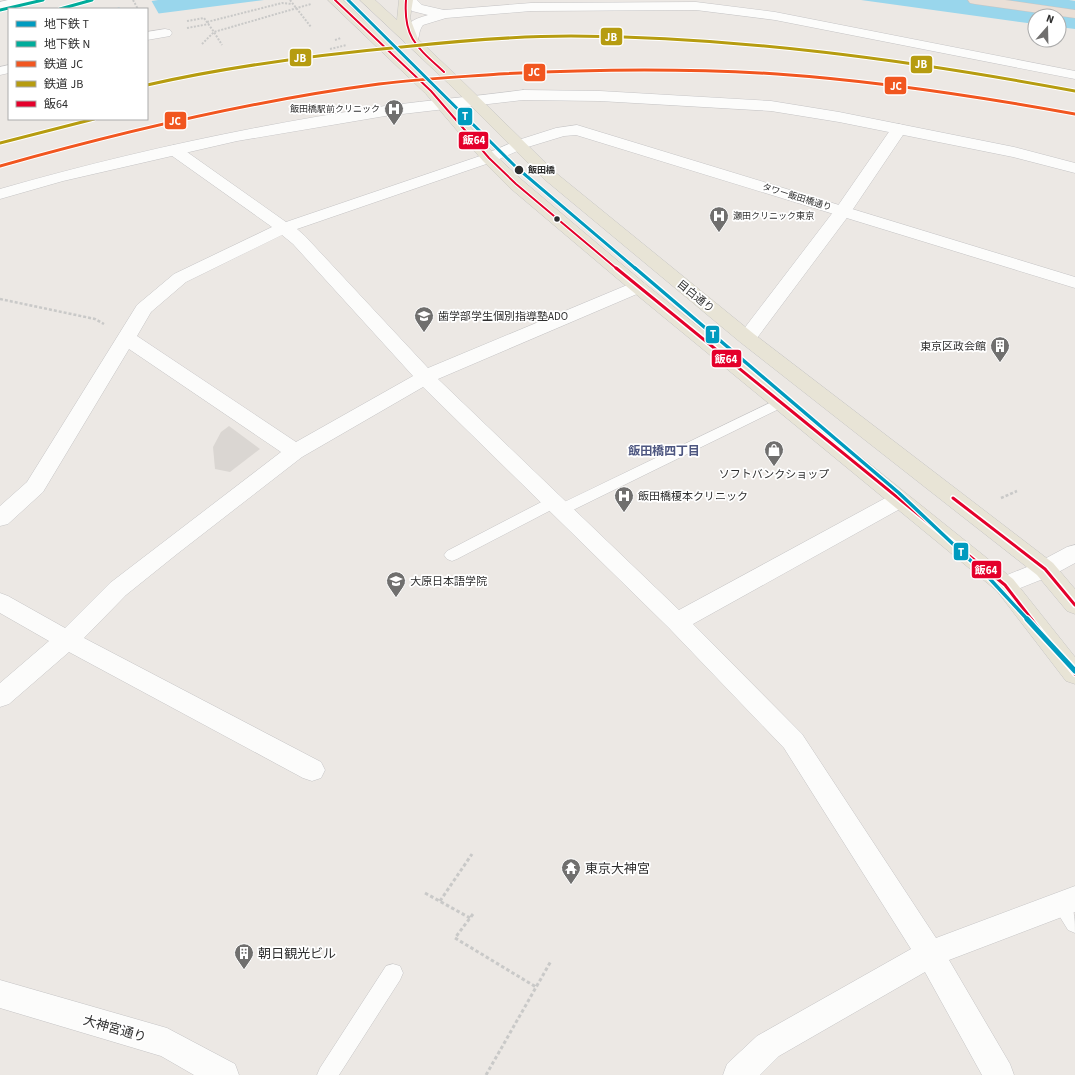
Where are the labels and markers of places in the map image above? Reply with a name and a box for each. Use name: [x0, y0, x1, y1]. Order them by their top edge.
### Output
hospital icon: 飯田橋駅前クリニック: [383, 98, 405, 126]
place label: 飯田橋駅前クリニック: [290, 103, 380, 116]
marker: 飯田橋: [513, 164, 525, 176]
place label: 飯田橋: [528, 164, 555, 177]
hospital icon: 瀬田クリニック東京: [708, 205, 730, 233]
place label: 瀬田クリニック東京: [733, 210, 814, 223]
unlabelled marker: [552, 214, 562, 224]
school or university icon: 歯学部学生個別指導塾ADO: [413, 305, 435, 333]
place label: 歯学部学生個別指導塾ADO: [438, 309, 568, 324]
building icon: 東京区政会館: [989, 335, 1011, 363]
place label: 東京区政会館: [920, 339, 986, 354]
shop icon: ソフトバンクショップ: [763, 439, 785, 467]
place label: ソフトバンクショップ: [719, 467, 829, 482]
hospital icon: 飯田橋榎本クリニック: [613, 485, 635, 513]
place label: 飯田橋榎本クリニック: [638, 489, 748, 504]
school or university icon: 大原日本語学院: [385, 570, 407, 598]
place label: 大原日本語学院: [410, 574, 487, 589]
temple icon: 東京大神宮: [560, 857, 582, 885]
place label: 東京大神宮: [585, 860, 650, 878]
building icon: 朝日観光ビル: [233, 942, 255, 970]
place label: 朝日観光ビル: [258, 945, 336, 963]

